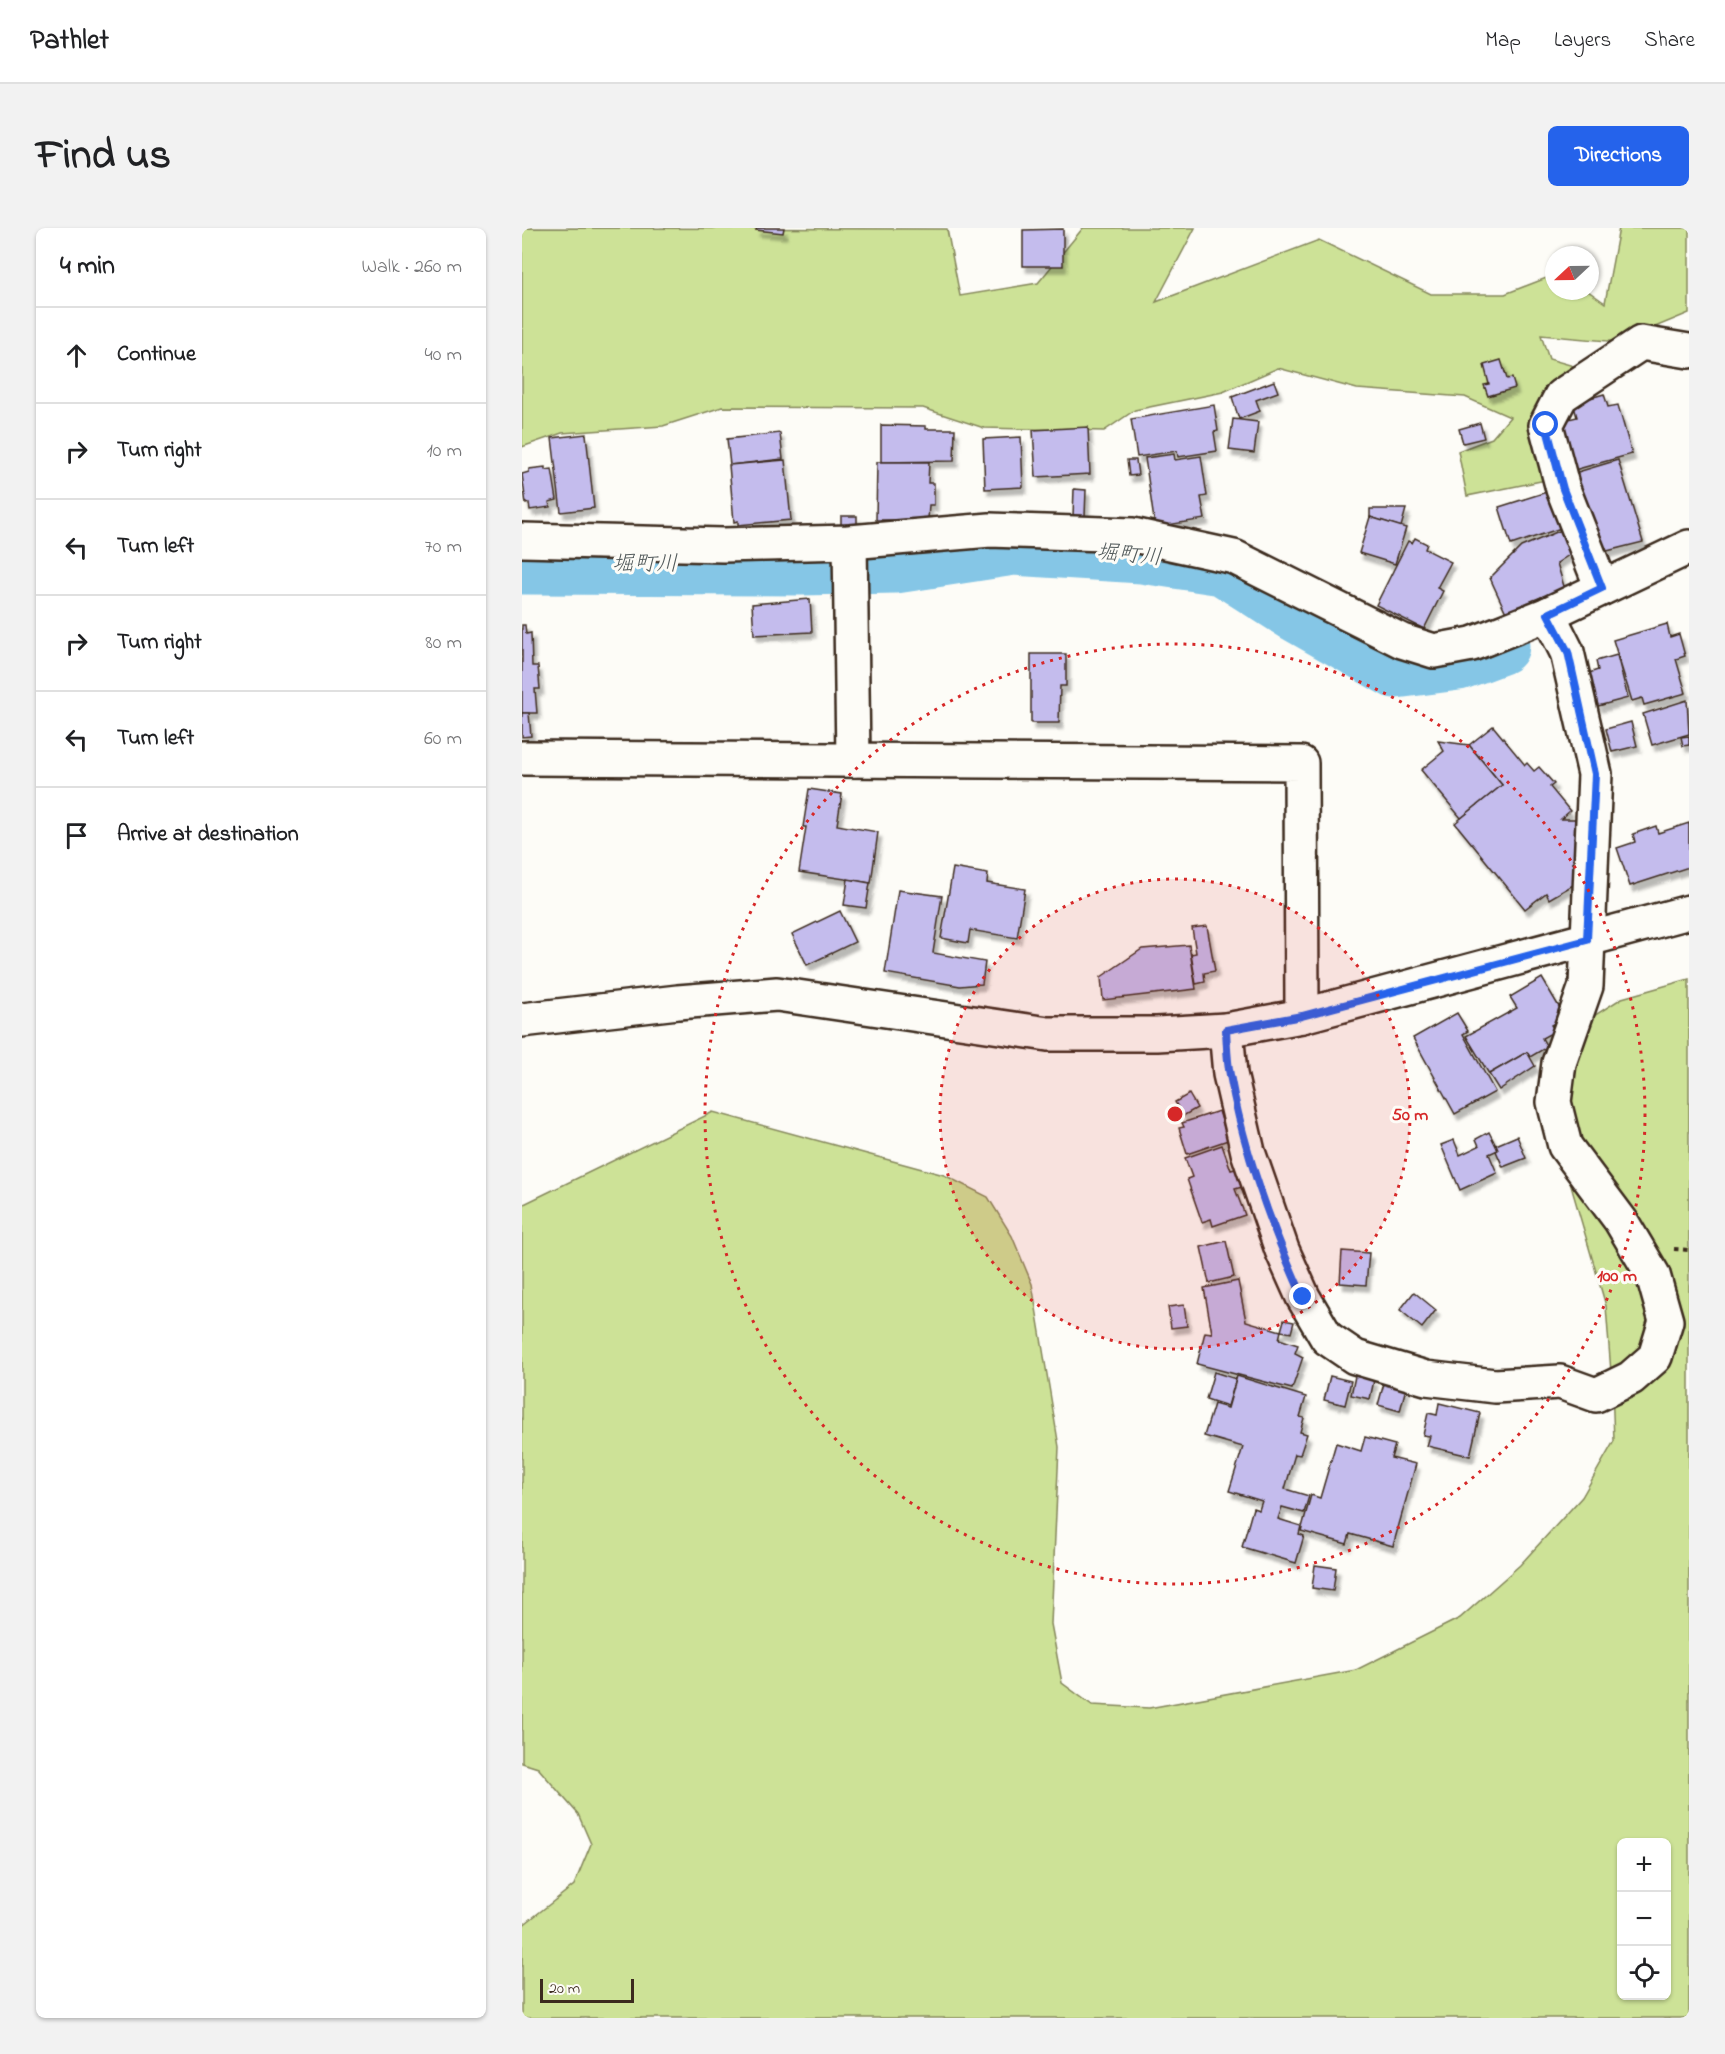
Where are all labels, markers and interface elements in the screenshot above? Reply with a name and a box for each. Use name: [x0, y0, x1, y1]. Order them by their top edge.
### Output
text: Pathlet: [30, 21, 109, 62]
text: Map: [1485, 26, 1521, 56]
text: Layers: [1554, 26, 1611, 56]
text: Share: [1644, 26, 1695, 56]
text: Find us: [36, 126, 171, 187]
button: Directions: [1548, 126, 1689, 186]
north arrow: [1545, 246, 1599, 300]
text: 4 min: [60, 248, 115, 286]
text: Walk · 260 m: [361, 253, 462, 282]
icon: ahead: [60, 339, 93, 372]
text: Continue: [117, 339, 196, 371]
text: 40 m: [425, 341, 462, 370]
route start: [1532, 411, 1558, 437]
icon: right: [60, 435, 93, 468]
text: Turn right: [117, 435, 202, 467]
text: 10 m: [426, 437, 462, 466]
icon: left: [60, 531, 93, 564]
text: Turn left: [117, 531, 194, 563]
text: 70 m: [425, 533, 462, 562]
water label: 堀町川: [1095, 537, 1163, 575]
water label: 堀町川: [612, 549, 678, 581]
icon: right: [60, 627, 93, 660]
text: Turn right: [117, 627, 202, 659]
text: 80 m: [425, 629, 462, 658]
icon: left: [60, 723, 93, 756]
text: Turn left: [117, 723, 194, 755]
text: 60 m: [424, 725, 462, 754]
icon: arrive: [60, 819, 93, 852]
text: Arrive at destination: [117, 819, 299, 851]
text: 50 m: [1392, 1103, 1428, 1129]
centre of rings: [1165, 1104, 1185, 1124]
text: 100 m: [1597, 1264, 1637, 1290]
route end: [1289, 1283, 1315, 1309]
map controls: [1617, 1838, 1671, 2000]
button: +: [1617, 1838, 1671, 1892]
button: −: [1617, 1892, 1671, 1946]
button: locate: [1617, 1946, 1671, 2000]
scale bar: [540, 1976, 634, 2004]
text: 20 m: [549, 1977, 580, 2001]

